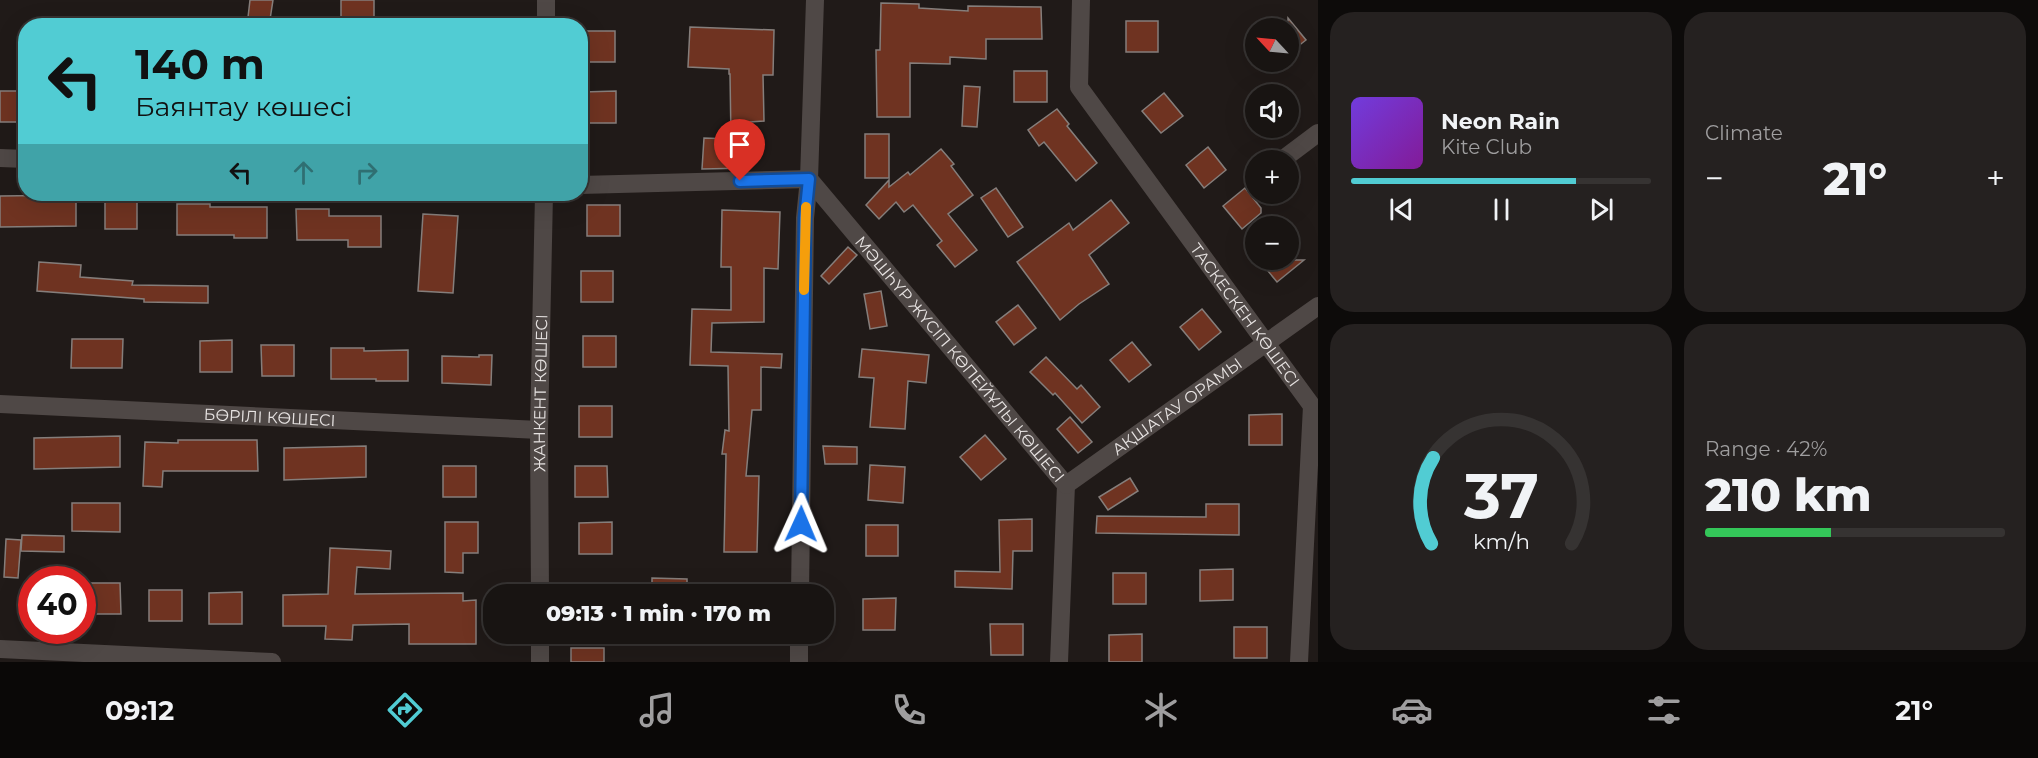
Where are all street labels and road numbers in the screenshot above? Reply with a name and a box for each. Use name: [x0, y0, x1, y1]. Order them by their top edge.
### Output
street label: МӘШҺҮР ЖҮСІП КӨПЕЙҰЛЫ КӨШЕСІ: [851, 232, 1069, 486]
street label: ТАСКЕСКЕН КӨШЕСІ: [1187, 239, 1304, 390]
street label: ЖАНКЕНТ КӨШЕСІ: [529, 314, 551, 472]
street label: АҚШАТАУ ОРАМЫ: [1108, 354, 1246, 459]
street label: БӨРІЛІ КӨШЕСІ: [203, 404, 336, 430]

